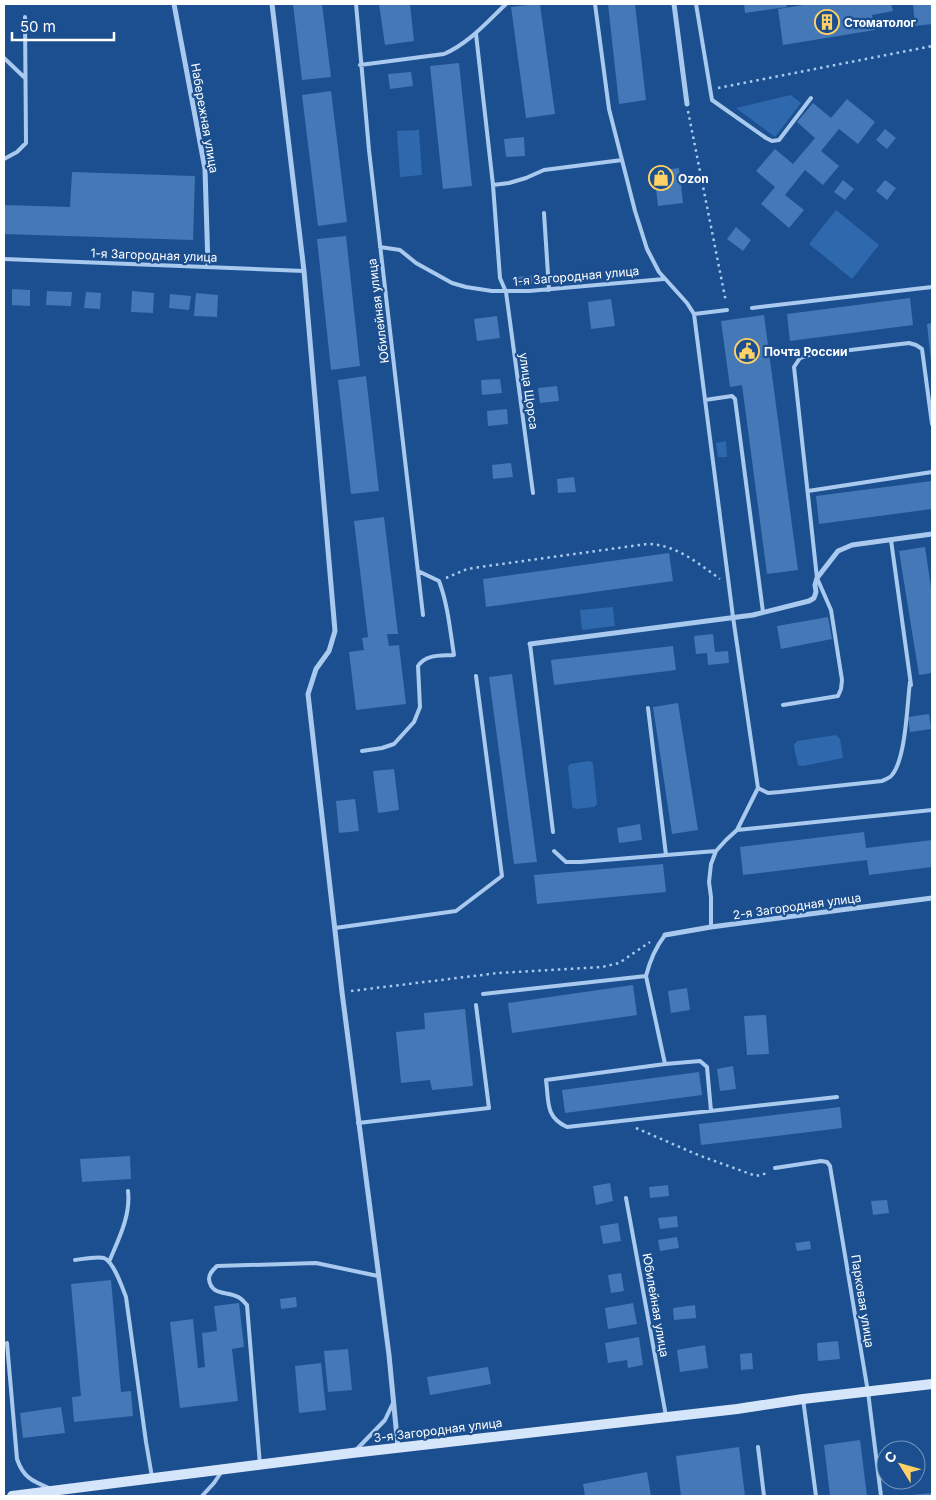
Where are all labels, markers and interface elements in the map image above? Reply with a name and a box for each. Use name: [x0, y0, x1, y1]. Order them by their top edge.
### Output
building icon: Стоматолог: [814, 9, 840, 35]
scale bar: [12, 10, 115, 42]
place label: Стоматолог: [844, 15, 917, 30]
text: 50 m: [20, 17, 56, 36]
street label: Набережная улица: [188, 62, 222, 174]
shop icon: Ozon: [648, 165, 674, 191]
place label: Ozon: [678, 171, 709, 186]
street label: 1-я Загородная улица: [90, 245, 218, 265]
street label: Юбилейная улица: [364, 258, 392, 364]
street label: 1-я Загородная улица: [512, 263, 640, 289]
public building icon: Почта России: [734, 338, 760, 364]
place label: Почта России: [764, 344, 848, 359]
street label: улица Щорса: [516, 352, 542, 430]
street label: 2-я Загородная улица: [732, 890, 862, 922]
street label: Юбилейная улица: [639, 1252, 673, 1358]
street label: Парковая улица: [848, 1253, 878, 1349]
street label: 3-я Загородная улица: [373, 1415, 503, 1445]
north arrow: [876, 1440, 926, 1490]
text: С: [880, 1448, 900, 1466]

